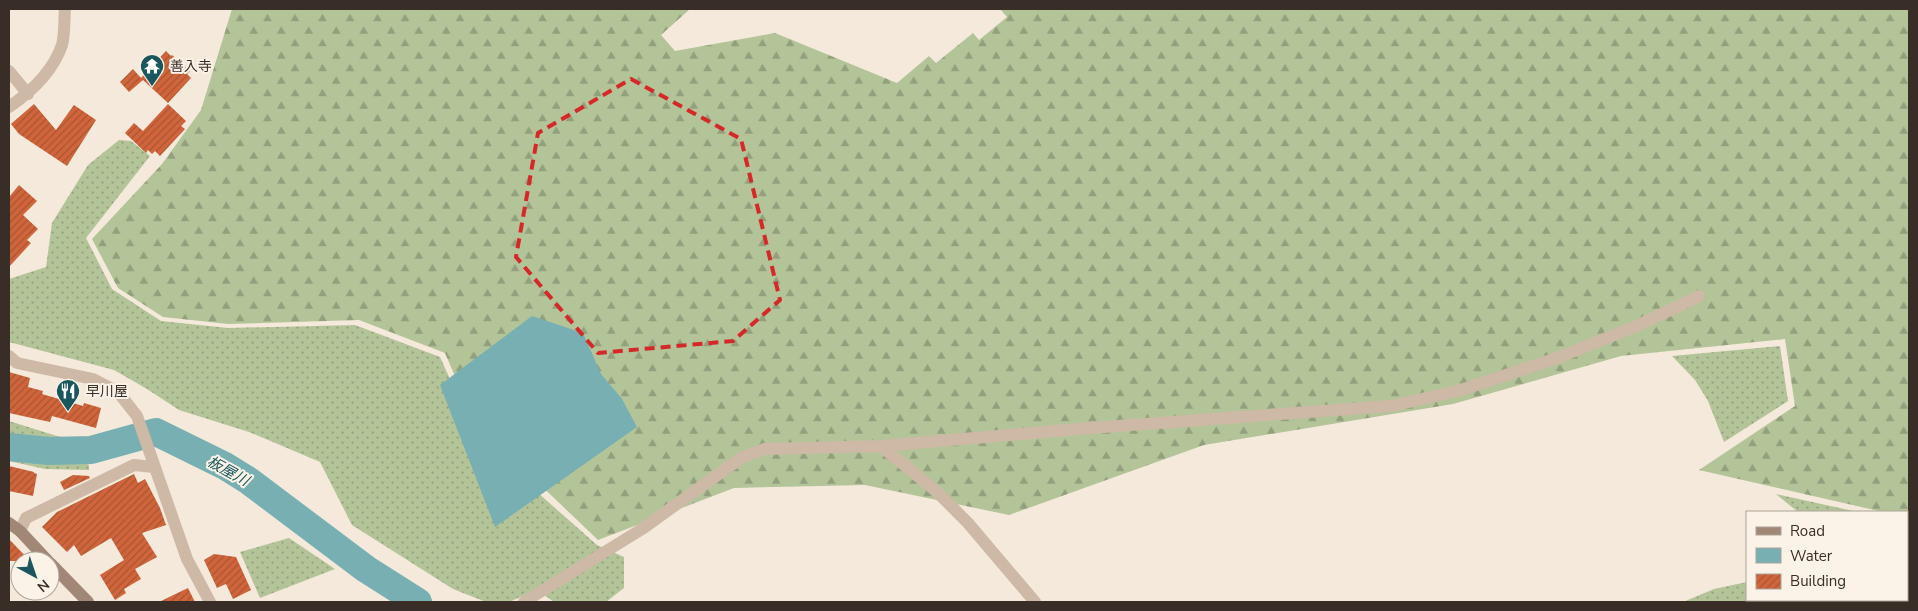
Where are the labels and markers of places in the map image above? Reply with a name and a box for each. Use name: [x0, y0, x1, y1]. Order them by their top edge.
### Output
temple icon: 善入寺: [139, 53, 165, 87]
place label: 善入寺: [170, 57, 212, 76]
restaurant icon: 早川屋: [55, 378, 81, 412]
place label: 早川屋: [86, 382, 128, 401]

